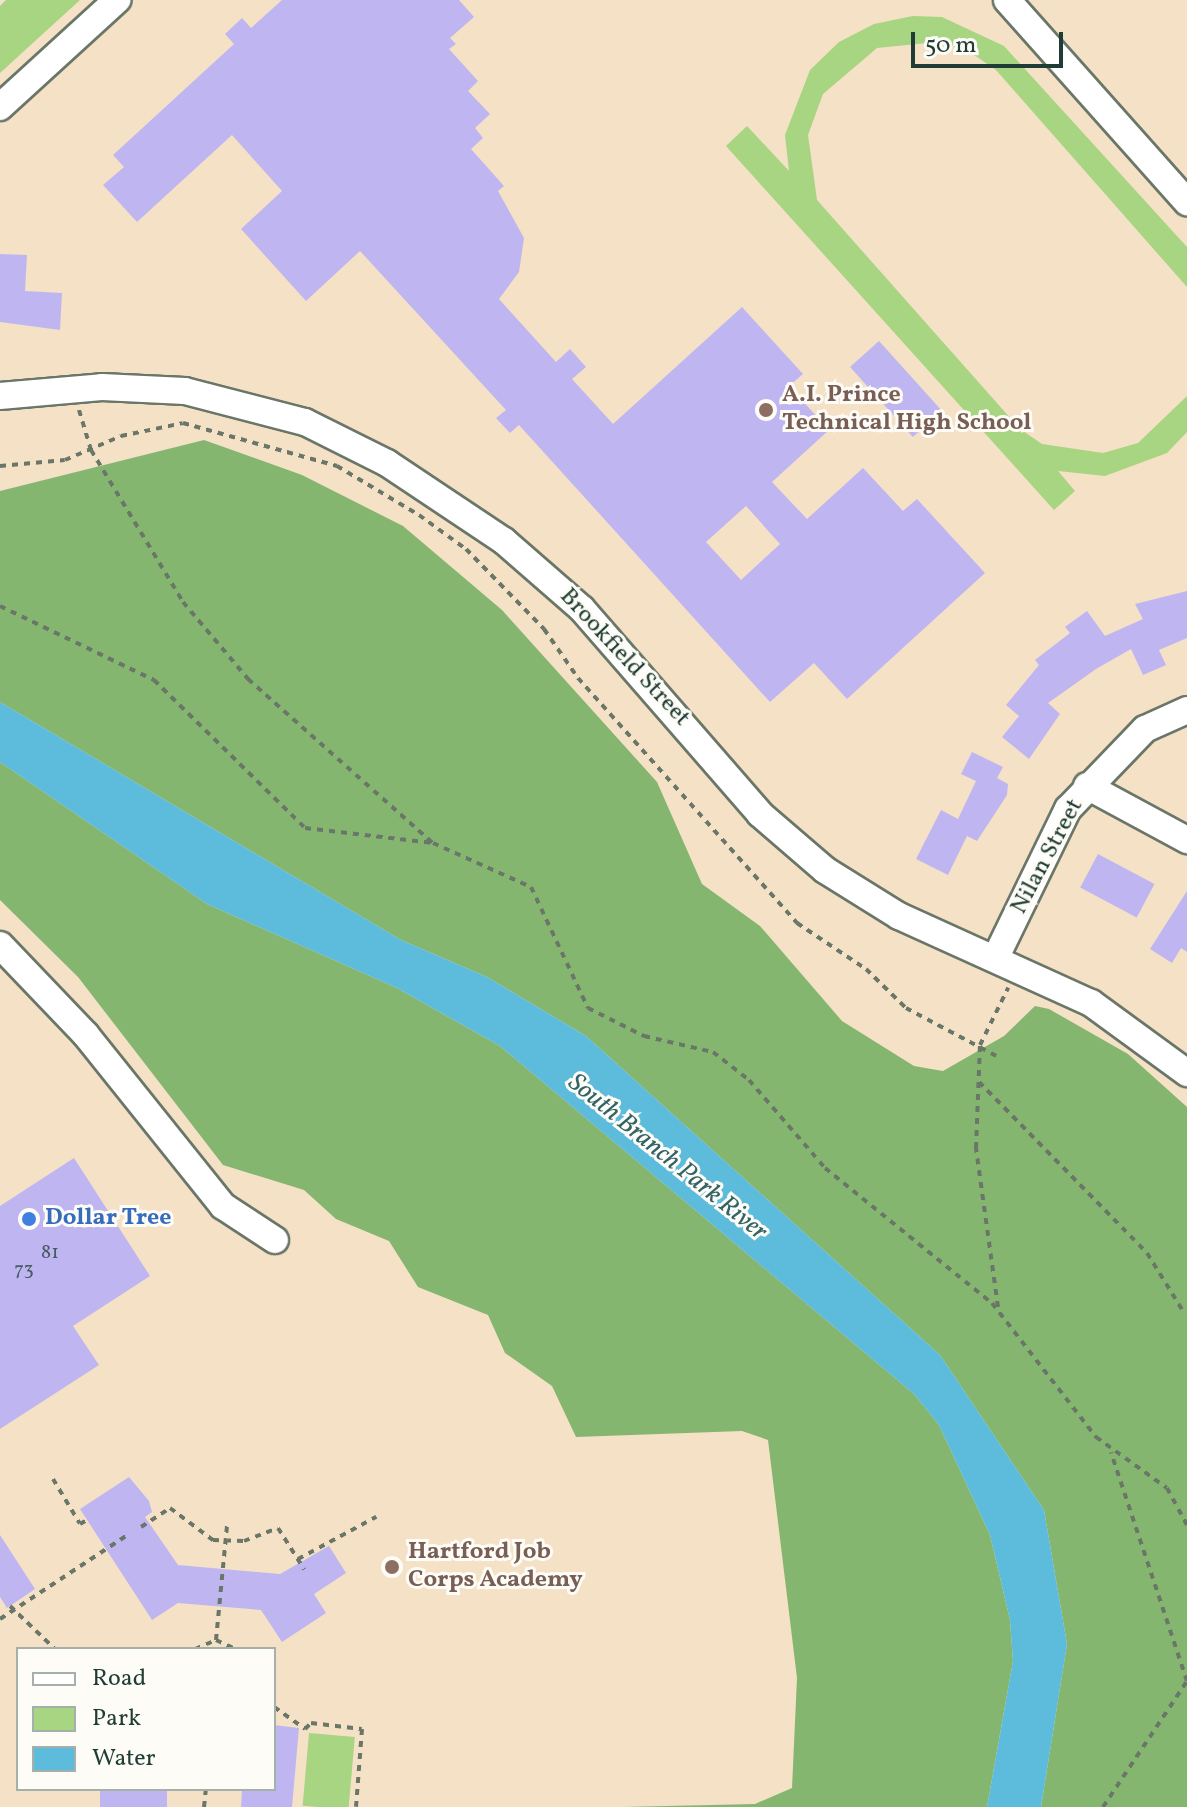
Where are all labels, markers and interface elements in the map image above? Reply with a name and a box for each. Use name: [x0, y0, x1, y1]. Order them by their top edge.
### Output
scale bar: [915, 16, 1067, 66]
text: 50 m: [925, 29, 977, 63]
place label: A.I. Prince Technical High School: [782, 382, 1031, 438]
marker: A.I. Prince Technical High School: [757, 401, 775, 419]
street label: Brookfield Street: [553, 583, 695, 733]
street label: Nilan Street: [1006, 795, 1090, 919]
water label: South Branch Park River: [561, 1068, 773, 1248]
place label: Dollar Tree: [45, 1205, 172, 1233]
marker: Dollar Tree: [20, 1210, 38, 1228]
house number: 81: [41, 1241, 59, 1265]
house number: 73: [14, 1258, 34, 1282]
place label: Hartford Job Corps Academy: [408, 1539, 583, 1595]
marker: Hartford Job Corps Academy: [383, 1558, 401, 1576]
legend: [16, 1647, 276, 1791]
text: Road: [92, 1662, 146, 1696]
text: Park: [92, 1702, 141, 1736]
text: Water: [92, 1742, 156, 1776]

